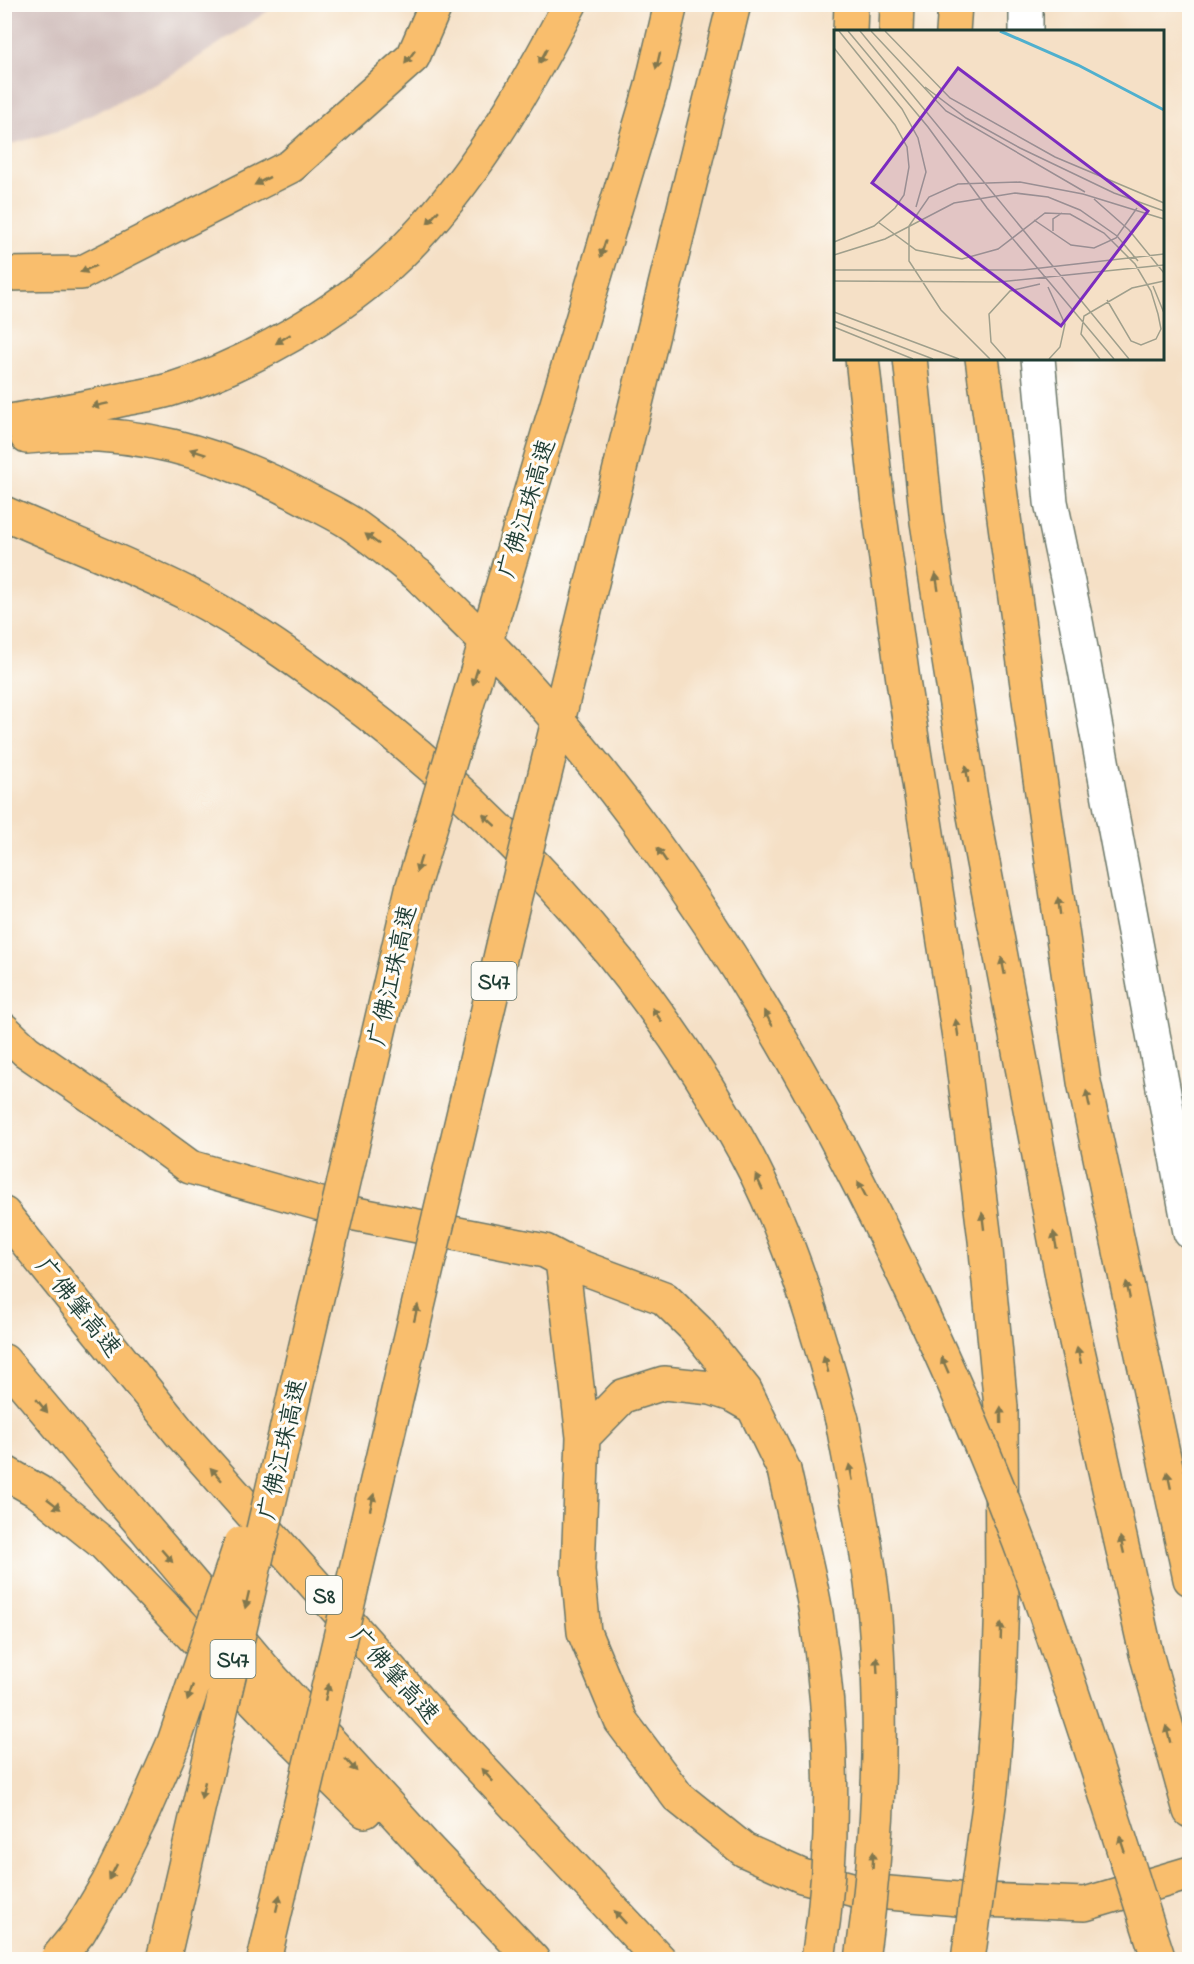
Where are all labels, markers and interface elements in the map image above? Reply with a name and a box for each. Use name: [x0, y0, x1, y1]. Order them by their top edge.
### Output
inset map: [834, 30, 1164, 360]
one-way arrow: [538, 48, 548, 65]
one-way arrow: [404, 49, 417, 65]
one-way arrow: [652, 52, 662, 71]
one-way arrow: [253, 176, 270, 186]
one-way arrow: [427, 209, 440, 224]
one-way arrow: [598, 240, 607, 258]
one-way arrow: [79, 265, 97, 274]
one-way arrow: [275, 333, 291, 345]
one-way arrow: [91, 400, 110, 410]
street label: 广佛江珠高速: [491, 435, 566, 583]
one-way arrow: [189, 447, 207, 457]
one-way arrow: [364, 534, 379, 546]
one-way arrow: [932, 572, 941, 591]
one-way arrow: [470, 668, 479, 686]
one-way arrow: [963, 765, 972, 784]
one-way arrow: [482, 814, 496, 828]
one-way arrow: [656, 847, 667, 863]
one-way arrow: [414, 855, 423, 873]
one-way arrow: [1054, 897, 1063, 916]
street label: 广佛江珠高速: [361, 901, 428, 1050]
one-way arrow: [998, 956, 1007, 975]
road number: S47: [472, 962, 516, 1000]
one-way arrow: [651, 1008, 663, 1024]
one-way arrow: [763, 1009, 773, 1026]
one-way arrow: [953, 1018, 962, 1037]
one-way arrow: [1083, 1089, 1092, 1108]
one-way arrow: [754, 1173, 763, 1190]
one-way arrow: [857, 1180, 867, 1197]
one-way arrow: [978, 1212, 987, 1231]
one-way arrow: [1050, 1230, 1059, 1249]
street label: 广佛肇高速: [26, 1251, 128, 1366]
one-way arrow: [1123, 1280, 1133, 1299]
one-way arrow: [412, 1303, 422, 1322]
one-way arrow: [1074, 1345, 1083, 1364]
one-way arrow: [821, 1355, 831, 1373]
one-way arrow: [941, 1357, 950, 1374]
street label: 广佛江珠高速: [251, 1375, 318, 1524]
one-way arrow: [35, 1398, 48, 1413]
one-way arrow: [996, 1406, 1005, 1425]
one-way arrow: [846, 1462, 855, 1481]
one-way arrow: [209, 1466, 223, 1481]
one-way arrow: [1164, 1471, 1173, 1490]
one-way arrow: [367, 1493, 377, 1512]
one-way arrow: [46, 1498, 61, 1510]
one-way arrow: [1117, 1535, 1126, 1554]
one-way arrow: [161, 1548, 174, 1564]
road number: S8: [306, 1576, 342, 1614]
one-way arrow: [242, 1591, 251, 1610]
street label: 广佛肇高速: [340, 1620, 446, 1733]
one-way arrow: [997, 1622, 1006, 1641]
road number: S47: [210, 1640, 256, 1678]
one-way arrow: [872, 1655, 881, 1674]
one-way arrow: [323, 1683, 333, 1702]
one-way arrow: [185, 1684, 195, 1702]
one-way arrow: [1163, 1725, 1173, 1743]
one-way arrow: [344, 1758, 358, 1773]
one-way arrow: [480, 1767, 494, 1782]
one-way arrow: [198, 1781, 207, 1800]
one-way arrow: [1116, 1835, 1126, 1853]
one-way arrow: [869, 1850, 878, 1869]
one-way arrow: [109, 1864, 118, 1881]
one-way arrow: [273, 1893, 283, 1912]
one-way arrow: [613, 1909, 627, 1924]

